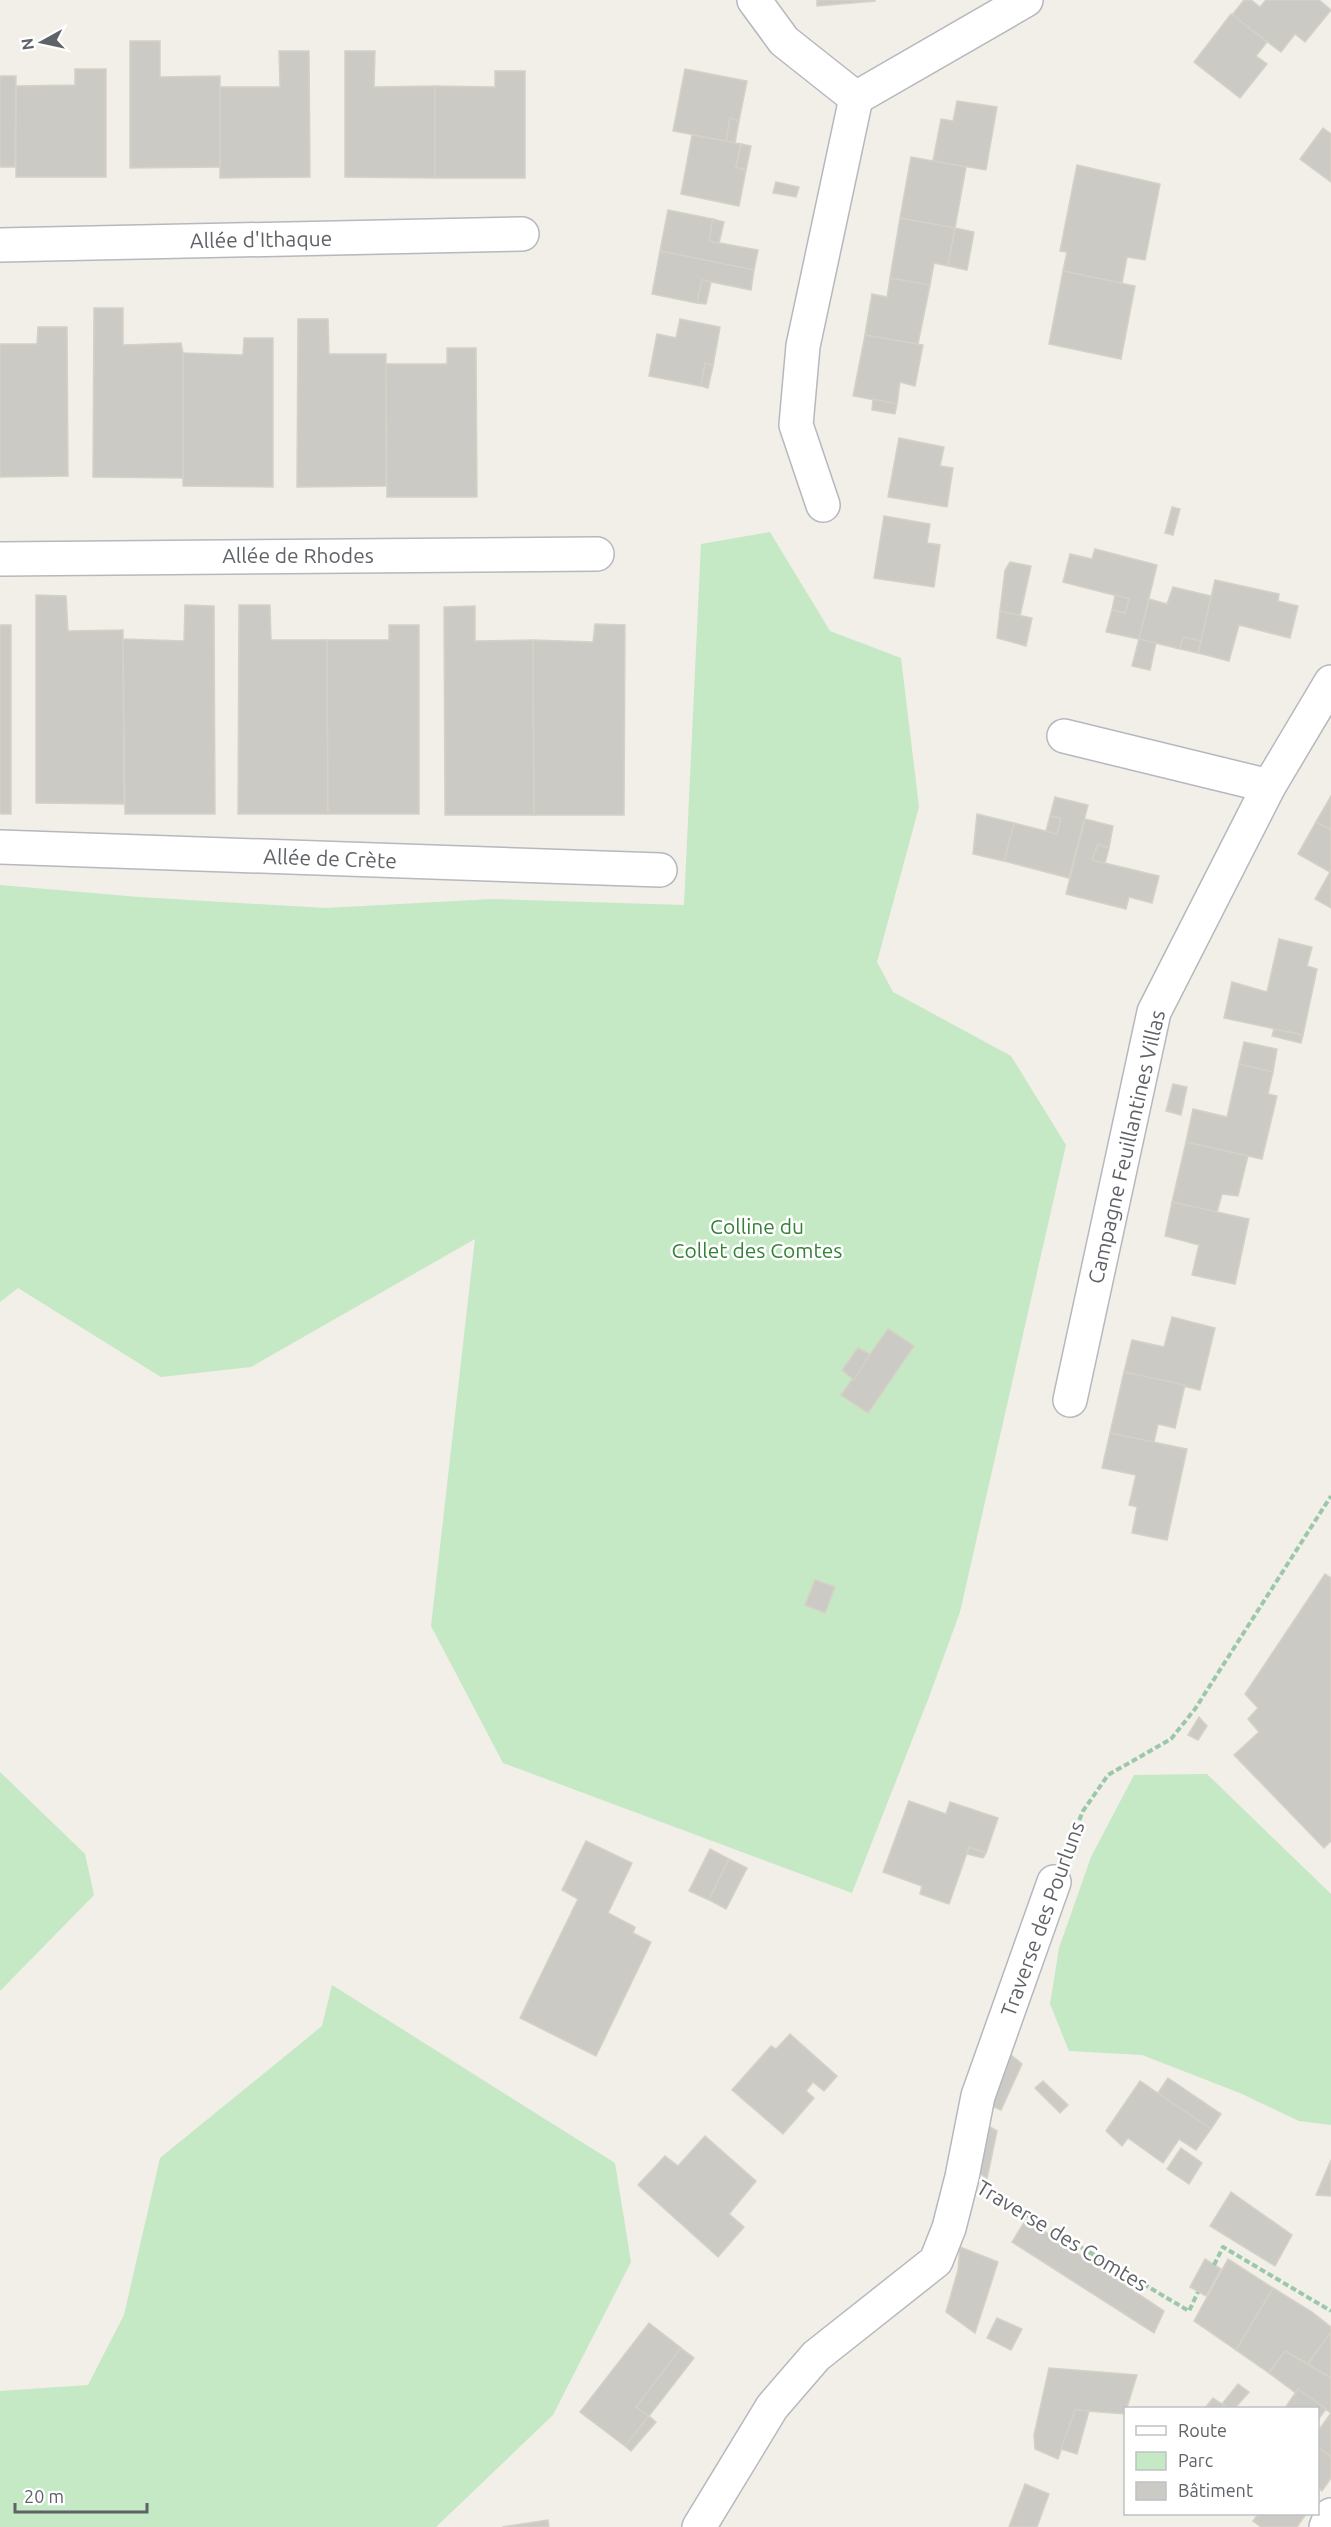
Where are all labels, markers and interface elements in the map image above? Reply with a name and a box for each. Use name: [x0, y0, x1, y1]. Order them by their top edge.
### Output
north arrow: [12, 12, 72, 72]
text: N: [17, 37, 37, 51]
street label: Allée d'Ithaque: [190, 226, 332, 252]
street label: Allée de Rhodes: [222, 543, 374, 567]
street label: Allée de Crète: [263, 844, 397, 872]
street label: Campagne Feuillantines Villas: [1083, 1008, 1169, 1286]
park label: Colline du Collet des Comtes: [672, 1214, 842, 1262]
street label: Traverse des Pourluns: [996, 1818, 1089, 2020]
street label: Traverse des Comtes: [973, 2175, 1152, 2296]
legend: [1124, 2407, 1319, 2515]
text: Route: [1178, 2420, 1227, 2440]
text: Parc: [1178, 2450, 1213, 2470]
scale bar: [15, 2476, 147, 2514]
text: Bâtiment: [1178, 2480, 1253, 2500]
text: 20 m: [24, 2486, 64, 2506]

